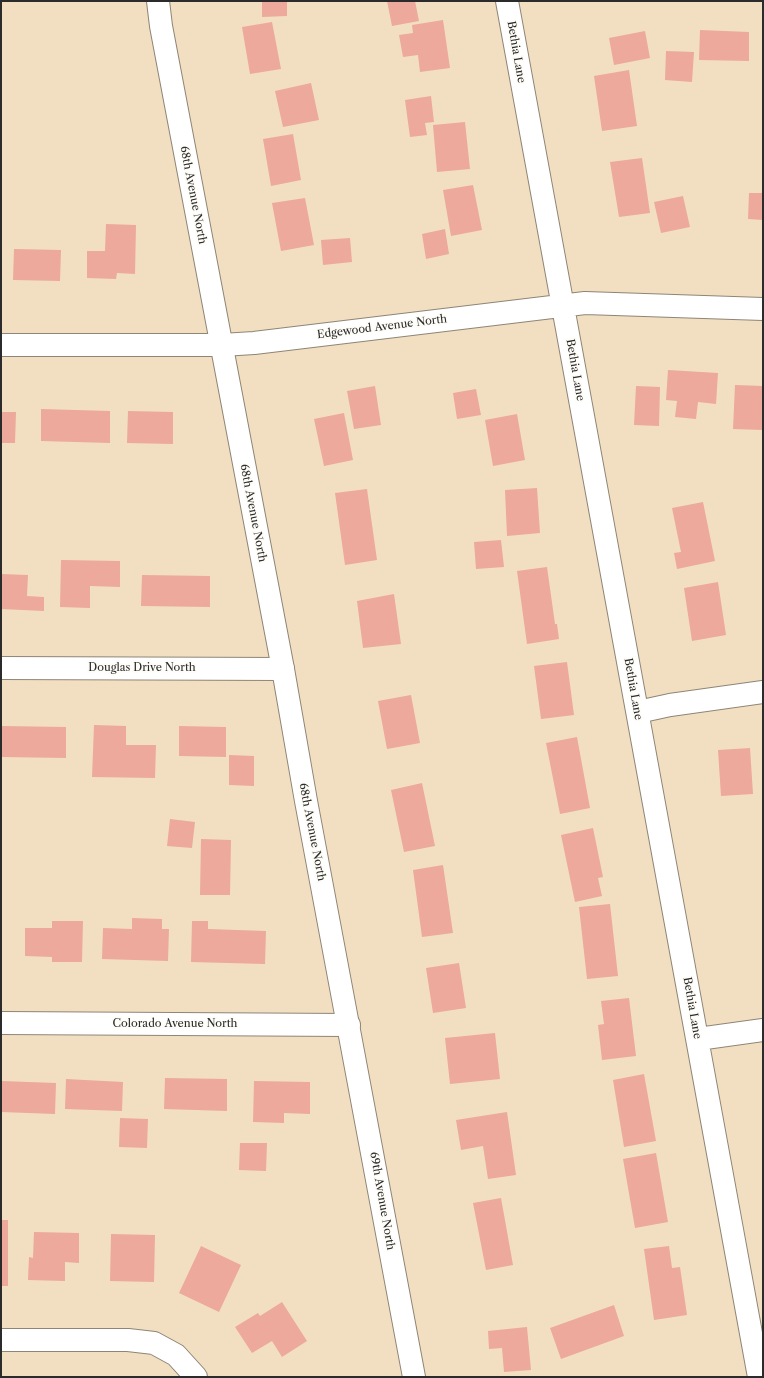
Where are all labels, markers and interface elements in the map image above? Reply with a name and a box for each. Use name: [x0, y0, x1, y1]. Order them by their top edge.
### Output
street label: Bethia Lane: [504, 20, 528, 84]
street label: 68th Avenue North: [177, 145, 209, 245]
street label: Edgewood Avenue North: [316, 312, 448, 342]
street label: Bethia Lane: [563, 338, 587, 402]
street label: 68th Avenue North: [237, 463, 269, 563]
street label: Bethia Lane: [621, 657, 645, 721]
street label: Douglas Drive North: [88, 661, 196, 675]
street label: 68th Avenue North: [296, 782, 328, 882]
street label: Bethia Lane: [680, 976, 704, 1040]
street label: Colorado Avenue North: [113, 1017, 237, 1031]
street label: 69th Avenue North: [367, 1151, 397, 1251]

